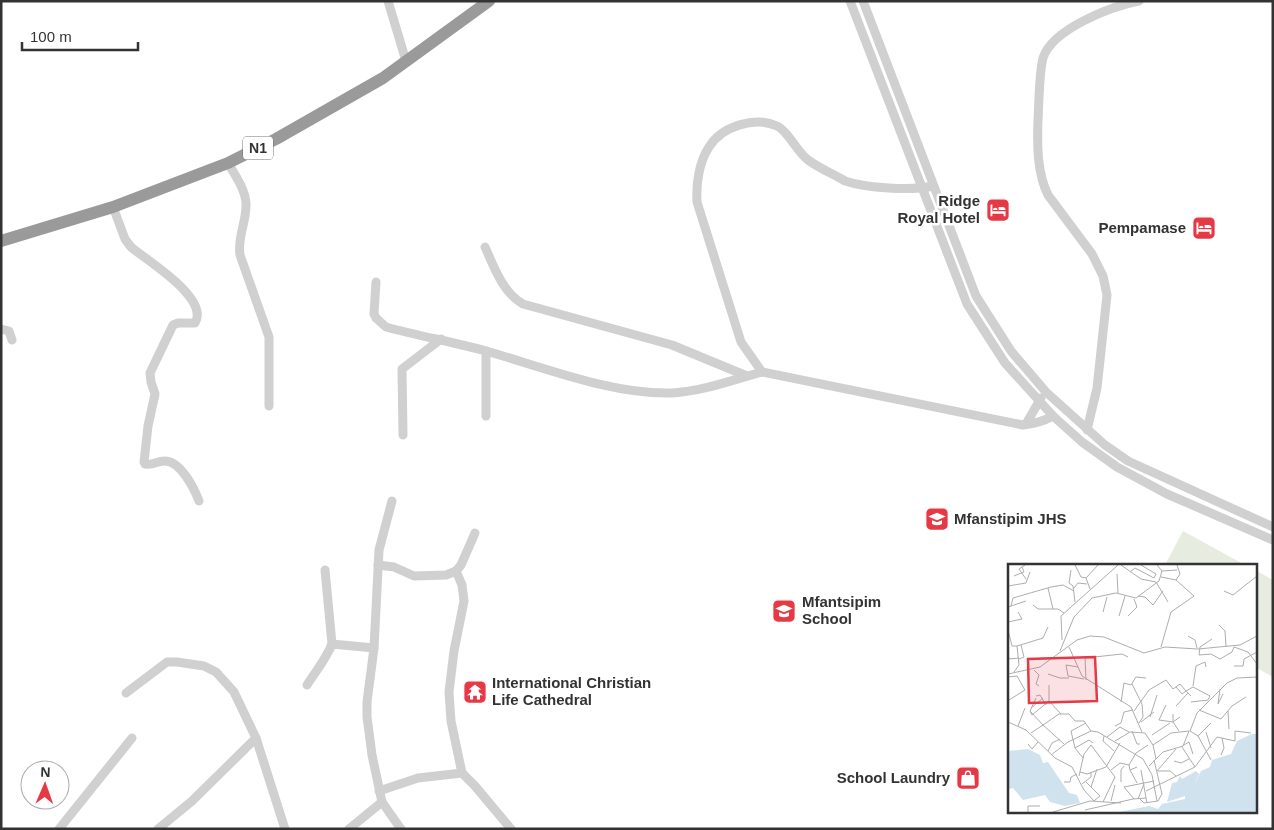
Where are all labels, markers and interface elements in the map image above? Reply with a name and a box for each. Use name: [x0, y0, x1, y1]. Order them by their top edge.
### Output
scale bar: [22, 20, 139, 52]
text: 100 m: [30, 28, 72, 45]
road number: N1: [243, 136, 273, 160]
place label: Ridge Royal Hotel: [897, 192, 980, 226]
hotel icon: Ridge Royal Hotel: [985, 197, 1011, 223]
hotel icon: Pempamase: [1191, 215, 1217, 241]
place label: Pempamase: [1098, 219, 1186, 236]
school or university icon: Mfanstipim JHS: [924, 506, 950, 532]
place label: Mfanstipim JHS: [954, 510, 1067, 527]
inset map: [1008, 564, 1256, 812]
place label: Mfantsipim School: [802, 593, 881, 627]
school or university icon: Mfantsipim School: [771, 598, 797, 624]
place label: International Christian Life Cathedral: [492, 674, 651, 708]
temple icon: International Christian Life Cathedral: [462, 679, 488, 705]
north arrow: [20, 760, 70, 810]
text: N: [40, 764, 51, 780]
shop icon: School Laundry: [955, 765, 981, 791]
place label: School Laundry: [837, 769, 951, 786]

